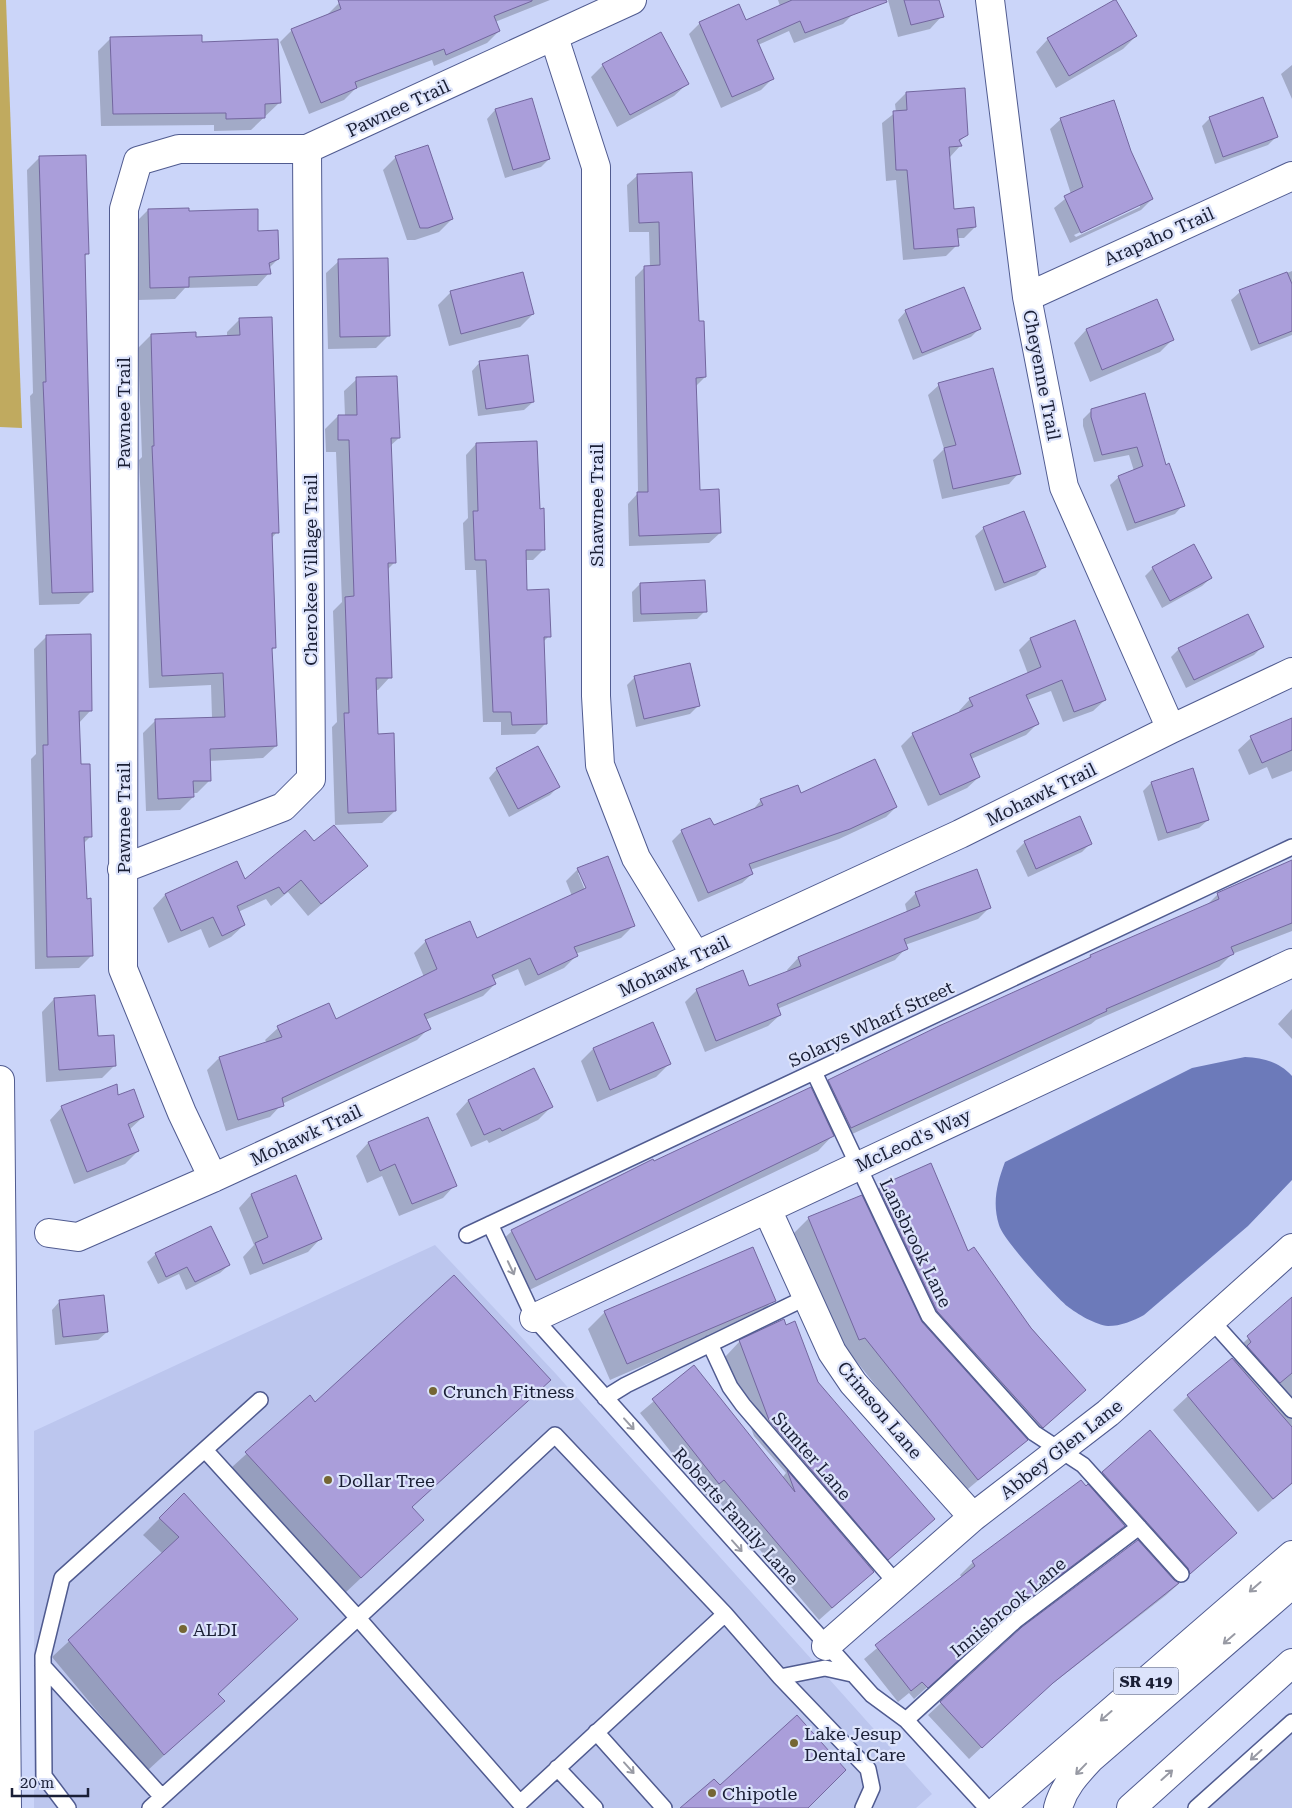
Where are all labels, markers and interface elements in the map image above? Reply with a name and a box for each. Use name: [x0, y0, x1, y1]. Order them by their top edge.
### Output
street label: Pawnee Trail: [343, 75, 453, 141]
street label: Arapaho Trail: [1101, 202, 1218, 270]
street label: Cheyenne Trail: [1019, 308, 1065, 442]
street label: Pawnee Trail: [113, 357, 134, 469]
street label: Shawnee Trail: [586, 443, 607, 567]
street label: Cherokee Village Trail: [300, 474, 321, 666]
street label: Mohawk Trail: [982, 758, 1100, 830]
street label: Pawnee Trail: [113, 762, 134, 874]
street label: Mohawk Trail: [615, 931, 733, 1001]
street label: Solarys Wharf Street: [785, 976, 957, 1071]
street label: Mohawk Trail: [247, 1100, 365, 1170]
street label: McLeod's Way: [852, 1104, 974, 1176]
street label: Lansbrook Lane: [876, 1175, 956, 1311]
one-way arrow: [507, 1260, 516, 1275]
street label: Crimson Lane: [833, 1357, 927, 1463]
place label: Crunch Fitness: [443, 1381, 574, 1402]
marker: Crunch Fitness: [427, 1385, 439, 1397]
street label: Abbey Glen Lane: [996, 1395, 1126, 1503]
street label: Sumter Lane: [768, 1408, 856, 1504]
one-way arrow: [623, 1418, 635, 1431]
street label: Roberts Family Lane: [669, 1443, 803, 1589]
place label: Dollar Tree: [338, 1470, 435, 1491]
marker: Dollar Tree: [322, 1474, 334, 1486]
one-way arrow: [731, 1539, 743, 1552]
street label: Innisbrook Lane: [946, 1553, 1070, 1661]
one-way arrow: [1249, 1581, 1262, 1593]
place label: ALDI: [193, 1619, 237, 1640]
marker: ALDI: [177, 1623, 189, 1635]
one-way arrow: [1223, 1633, 1236, 1644]
road number: SR 419: [1114, 1668, 1178, 1694]
one-way arrow: [1100, 1711, 1113, 1722]
place label: Lake Jesup Dental Care: [804, 1723, 906, 1765]
marker: Lake Jesup Dental Care: [788, 1737, 800, 1749]
one-way arrow: [1249, 1749, 1262, 1761]
one-way arrow: [623, 1762, 634, 1775]
one-way arrow: [1074, 1763, 1087, 1775]
scale bar: [12, 1766, 89, 1798]
one-way arrow: [1160, 1770, 1173, 1781]
text: 20 m: [20, 1774, 55, 1792]
place label: Chipotle: [722, 1783, 797, 1804]
marker: Chipotle: [706, 1787, 718, 1799]

